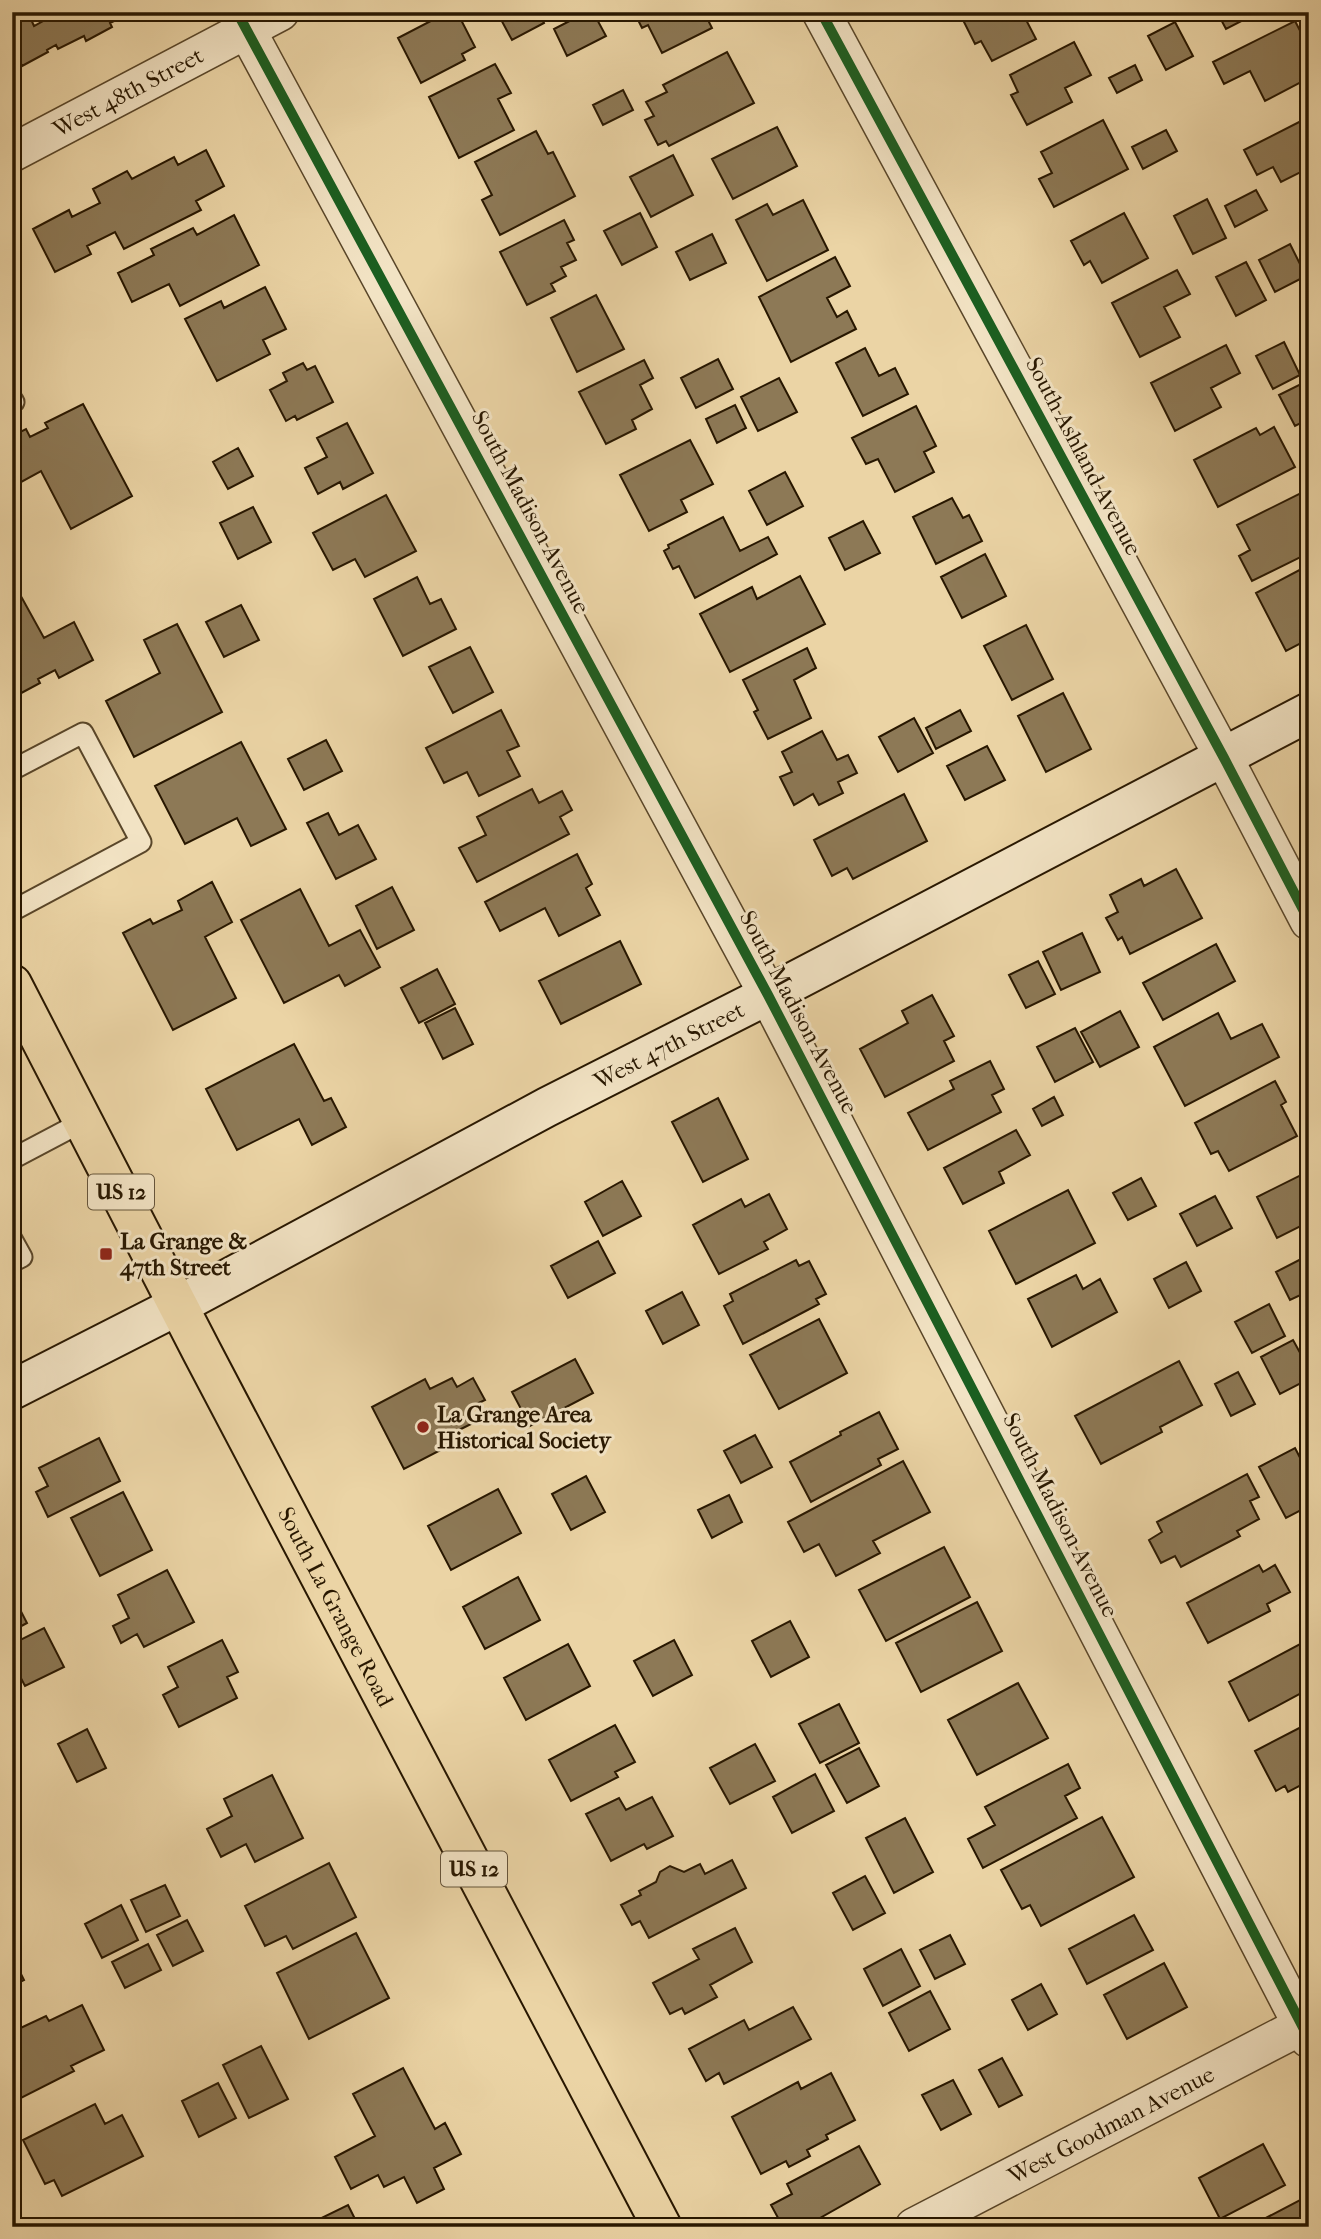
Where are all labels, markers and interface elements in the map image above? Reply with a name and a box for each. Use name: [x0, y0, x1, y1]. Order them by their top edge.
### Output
street label: West 48th Street: [48, 42, 208, 144]
street label: South Ashland Avenue: [1020, 353, 1147, 560]
street label: South Madison Avenue: [466, 406, 595, 618]
street label: South Madison Avenue: [734, 906, 863, 1118]
street label: West 47th Street: [589, 996, 749, 1095]
road number: US 12: [88, 1174, 154, 1210]
place label: La Grange & 47th Street: [119, 1228, 247, 1281]
marker: La Grange & 47th Street: [98, 1246, 114, 1262]
place label: La Grange Area Historical Society: [437, 1401, 613, 1454]
street label: South Madison Avenue: [997, 1408, 1124, 1622]
marker: La Grange Area Historical Society: [415, 1419, 431, 1435]
street label: South La Grange Road: [272, 1503, 399, 1712]
road number: US 12: [441, 1852, 507, 1886]
street label: West Goodman Avenue: [1003, 2061, 1219, 2190]

